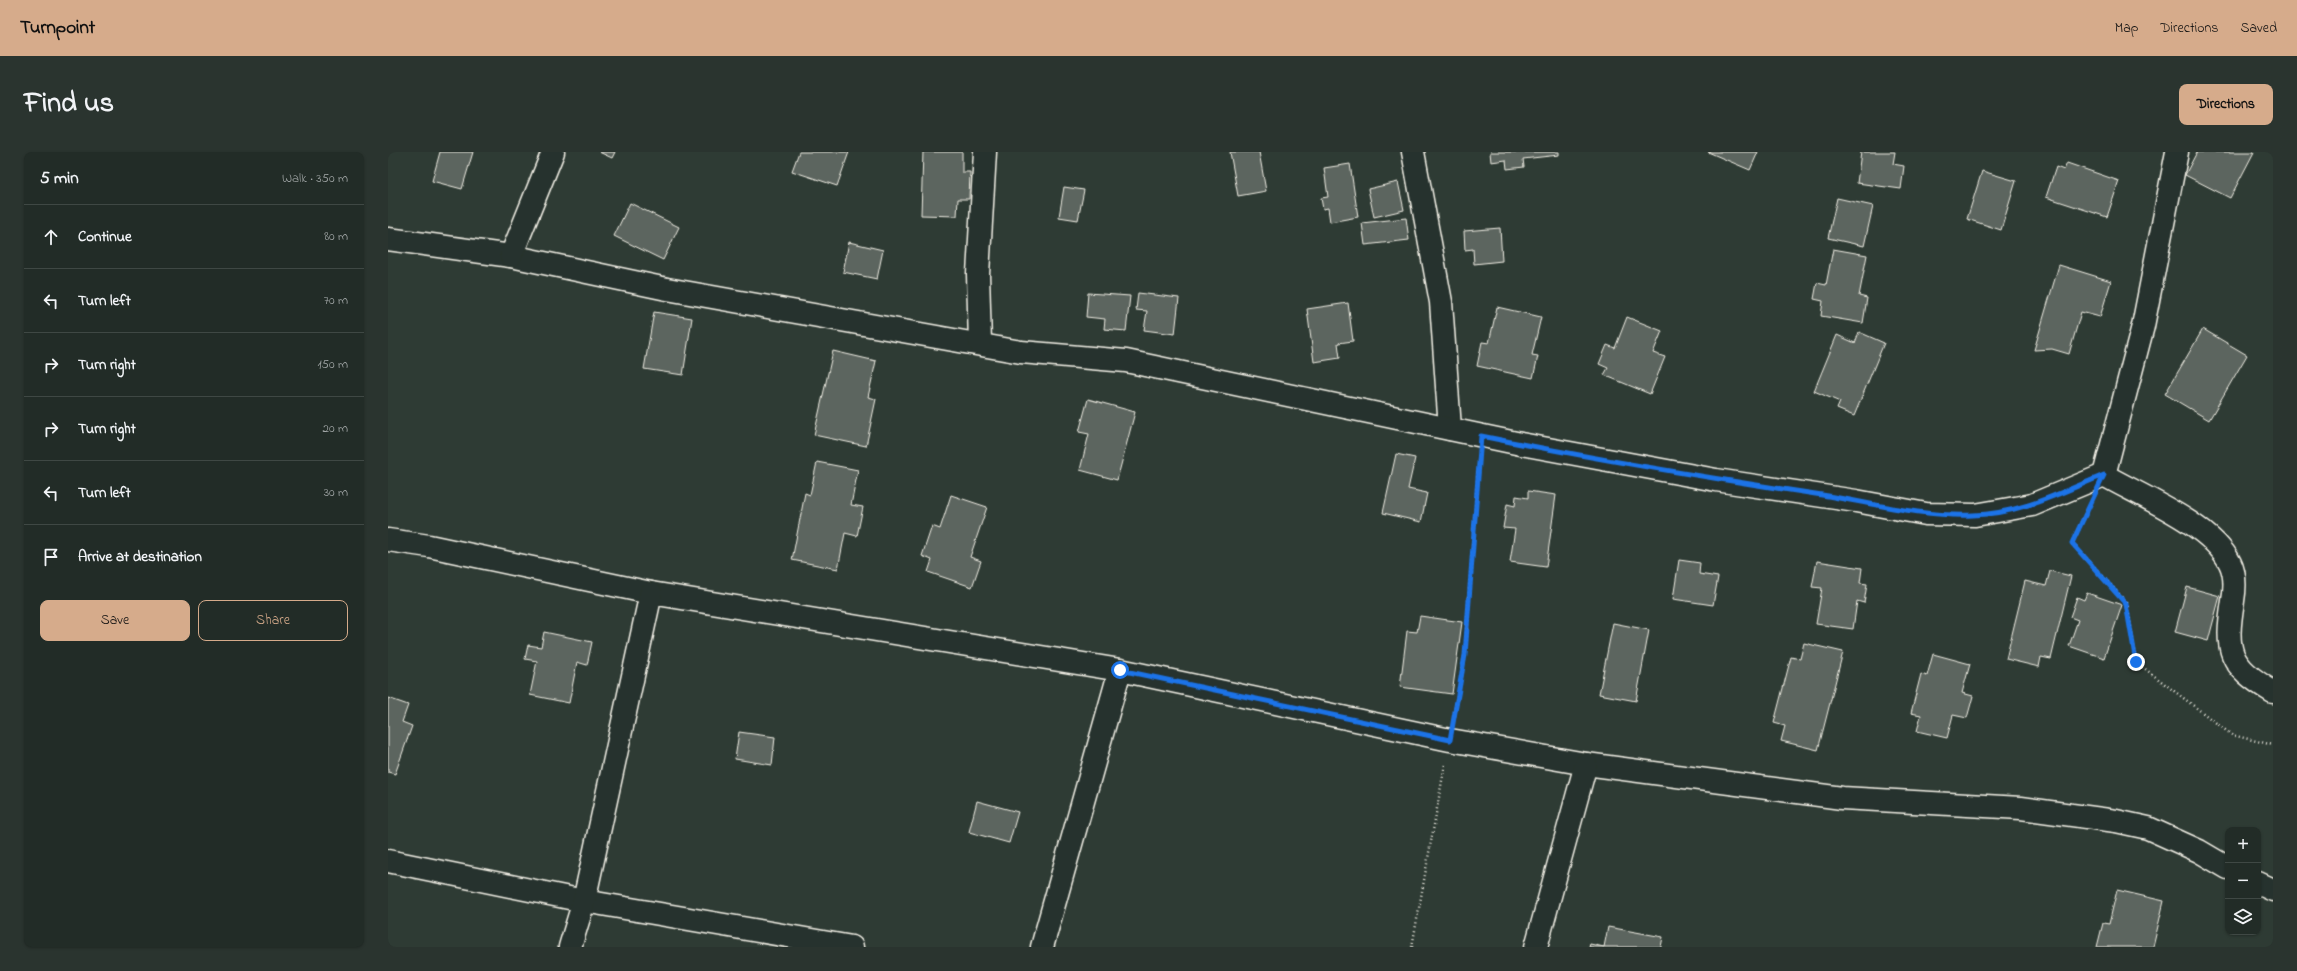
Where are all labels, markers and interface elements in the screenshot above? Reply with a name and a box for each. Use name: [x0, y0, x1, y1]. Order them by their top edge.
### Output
text: Turnpoint: [20, 15, 95, 42]
text: Map: [2115, 18, 2138, 39]
text: Directions: [2160, 18, 2218, 39]
text: Saved: [2240, 18, 2277, 39]
text: Find us: [24, 84, 114, 125]
button: Directions: [2179, 84, 2273, 125]
text: 5 min: [40, 166, 79, 191]
text: Walk · 350 m: [282, 169, 348, 188]
icon: ahead: [40, 226, 62, 248]
text: Continue: [78, 226, 132, 248]
text: 80 m: [324, 227, 348, 246]
icon: left: [40, 290, 62, 312]
text: Turn left: [78, 290, 131, 312]
text: 70 m: [324, 291, 348, 310]
icon: right: [40, 354, 62, 376]
text: Turn right: [78, 354, 136, 376]
text: 150 m: [317, 355, 348, 374]
icon: right: [40, 418, 62, 440]
text: Turn right: [78, 418, 136, 440]
text: 20 m: [323, 419, 348, 438]
icon: left: [40, 482, 62, 504]
text: Turn left: [78, 482, 131, 504]
text: 30 m: [324, 483, 348, 502]
icon: arrive: [40, 546, 62, 568]
text: Arrive at destination: [78, 546, 202, 568]
button: Save: [40, 600, 190, 641]
button: Share: [198, 600, 348, 641]
route end: [2127, 653, 2145, 671]
route start: [1111, 661, 1129, 679]
map controls: [2225, 827, 2261, 935]
button: +: [2225, 827, 2261, 863]
button: −: [2225, 863, 2261, 899]
button: layers: [2225, 899, 2261, 935]

